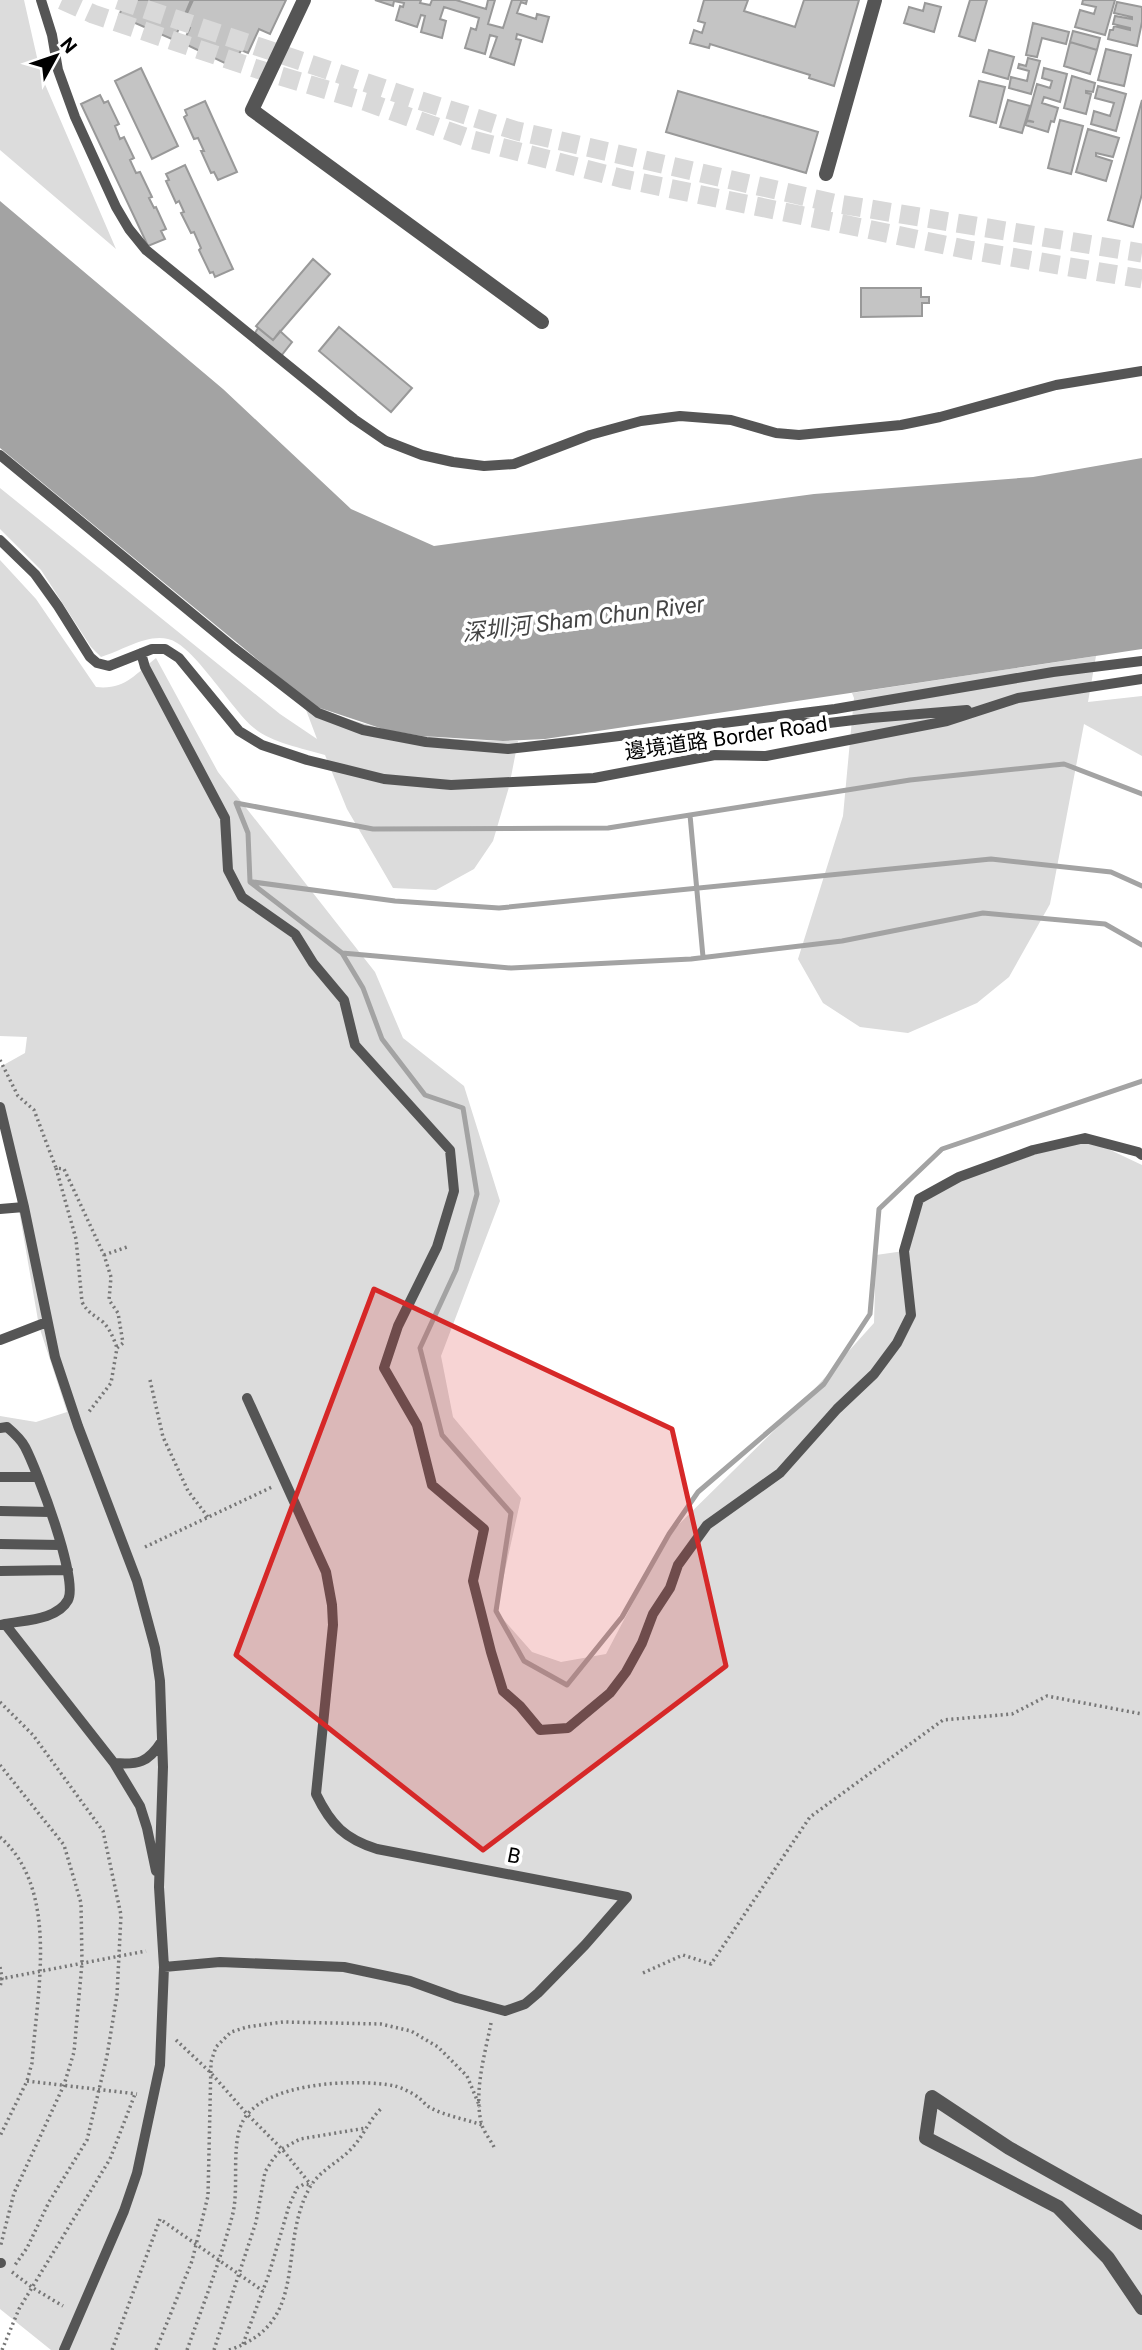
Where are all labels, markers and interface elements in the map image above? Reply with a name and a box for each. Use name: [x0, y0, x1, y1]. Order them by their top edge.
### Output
north arrow: [21, 21, 91, 91]
text: N: [56, 33, 82, 58]
water label: 深圳河 Sham Chun River: [460, 591, 707, 647]
street label: 邊境道路 Border Road: [623, 712, 829, 764]
street label: B: [505, 1843, 523, 1869]

